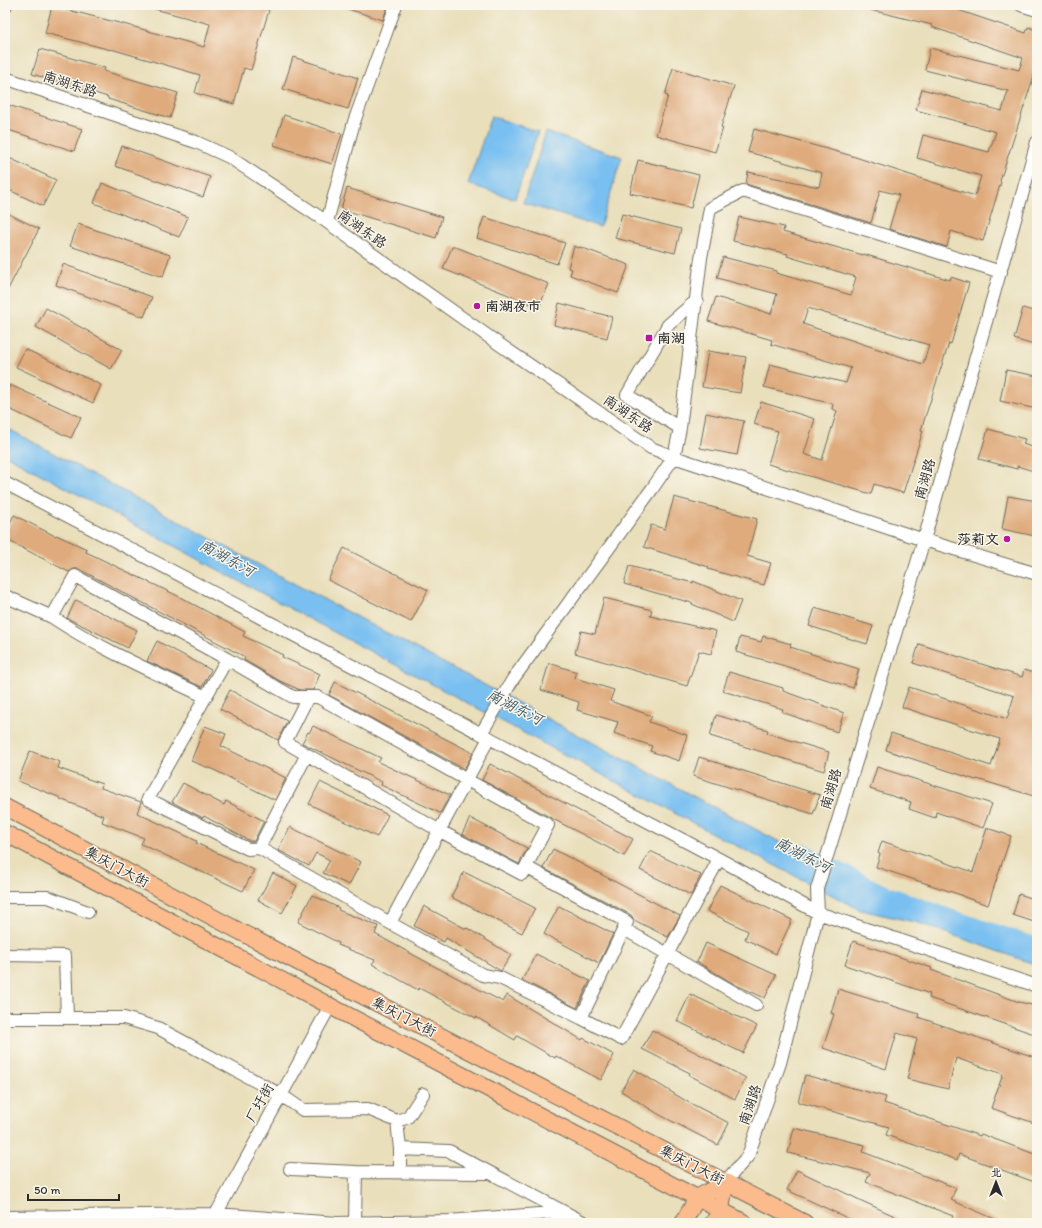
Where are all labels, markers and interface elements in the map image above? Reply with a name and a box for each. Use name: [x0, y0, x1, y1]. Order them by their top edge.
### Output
street label: 南湖东路: [41, 67, 99, 101]
street label: 南湖东路: [334, 206, 390, 252]
place label: 南湖夜市: [485, 298, 541, 315]
marker: 南湖夜市: [472, 301, 482, 311]
place label: 南湖: [657, 330, 685, 347]
marker: 南湖: [644, 333, 654, 343]
street label: 南湖东路: [600, 391, 656, 437]
street label: 南湖路: [911, 456, 939, 502]
place label: 莎莉文: [957, 531, 999, 548]
marker: 莎莉文: [1002, 534, 1012, 544]
water label: 南湖东河: [196, 536, 260, 582]
water label: 南湖东河: [484, 685, 548, 730]
street label: 南湖路: [817, 766, 845, 812]
water label: 南湖东河: [772, 833, 836, 878]
street label: 集庆门大街: [82, 843, 152, 891]
street label: 集庆门大街: [369, 994, 439, 1040]
street label: 厂圩街: [242, 1081, 278, 1125]
street label: 南湖路: [735, 1082, 765, 1128]
street label: 集庆门大街: [657, 1142, 727, 1188]
north arrow: [976, 1162, 1016, 1202]
text: 北: [991, 1166, 1002, 1179]
scale bar: [28, 1176, 119, 1202]
text: 50 m: [34, 1183, 60, 1197]

